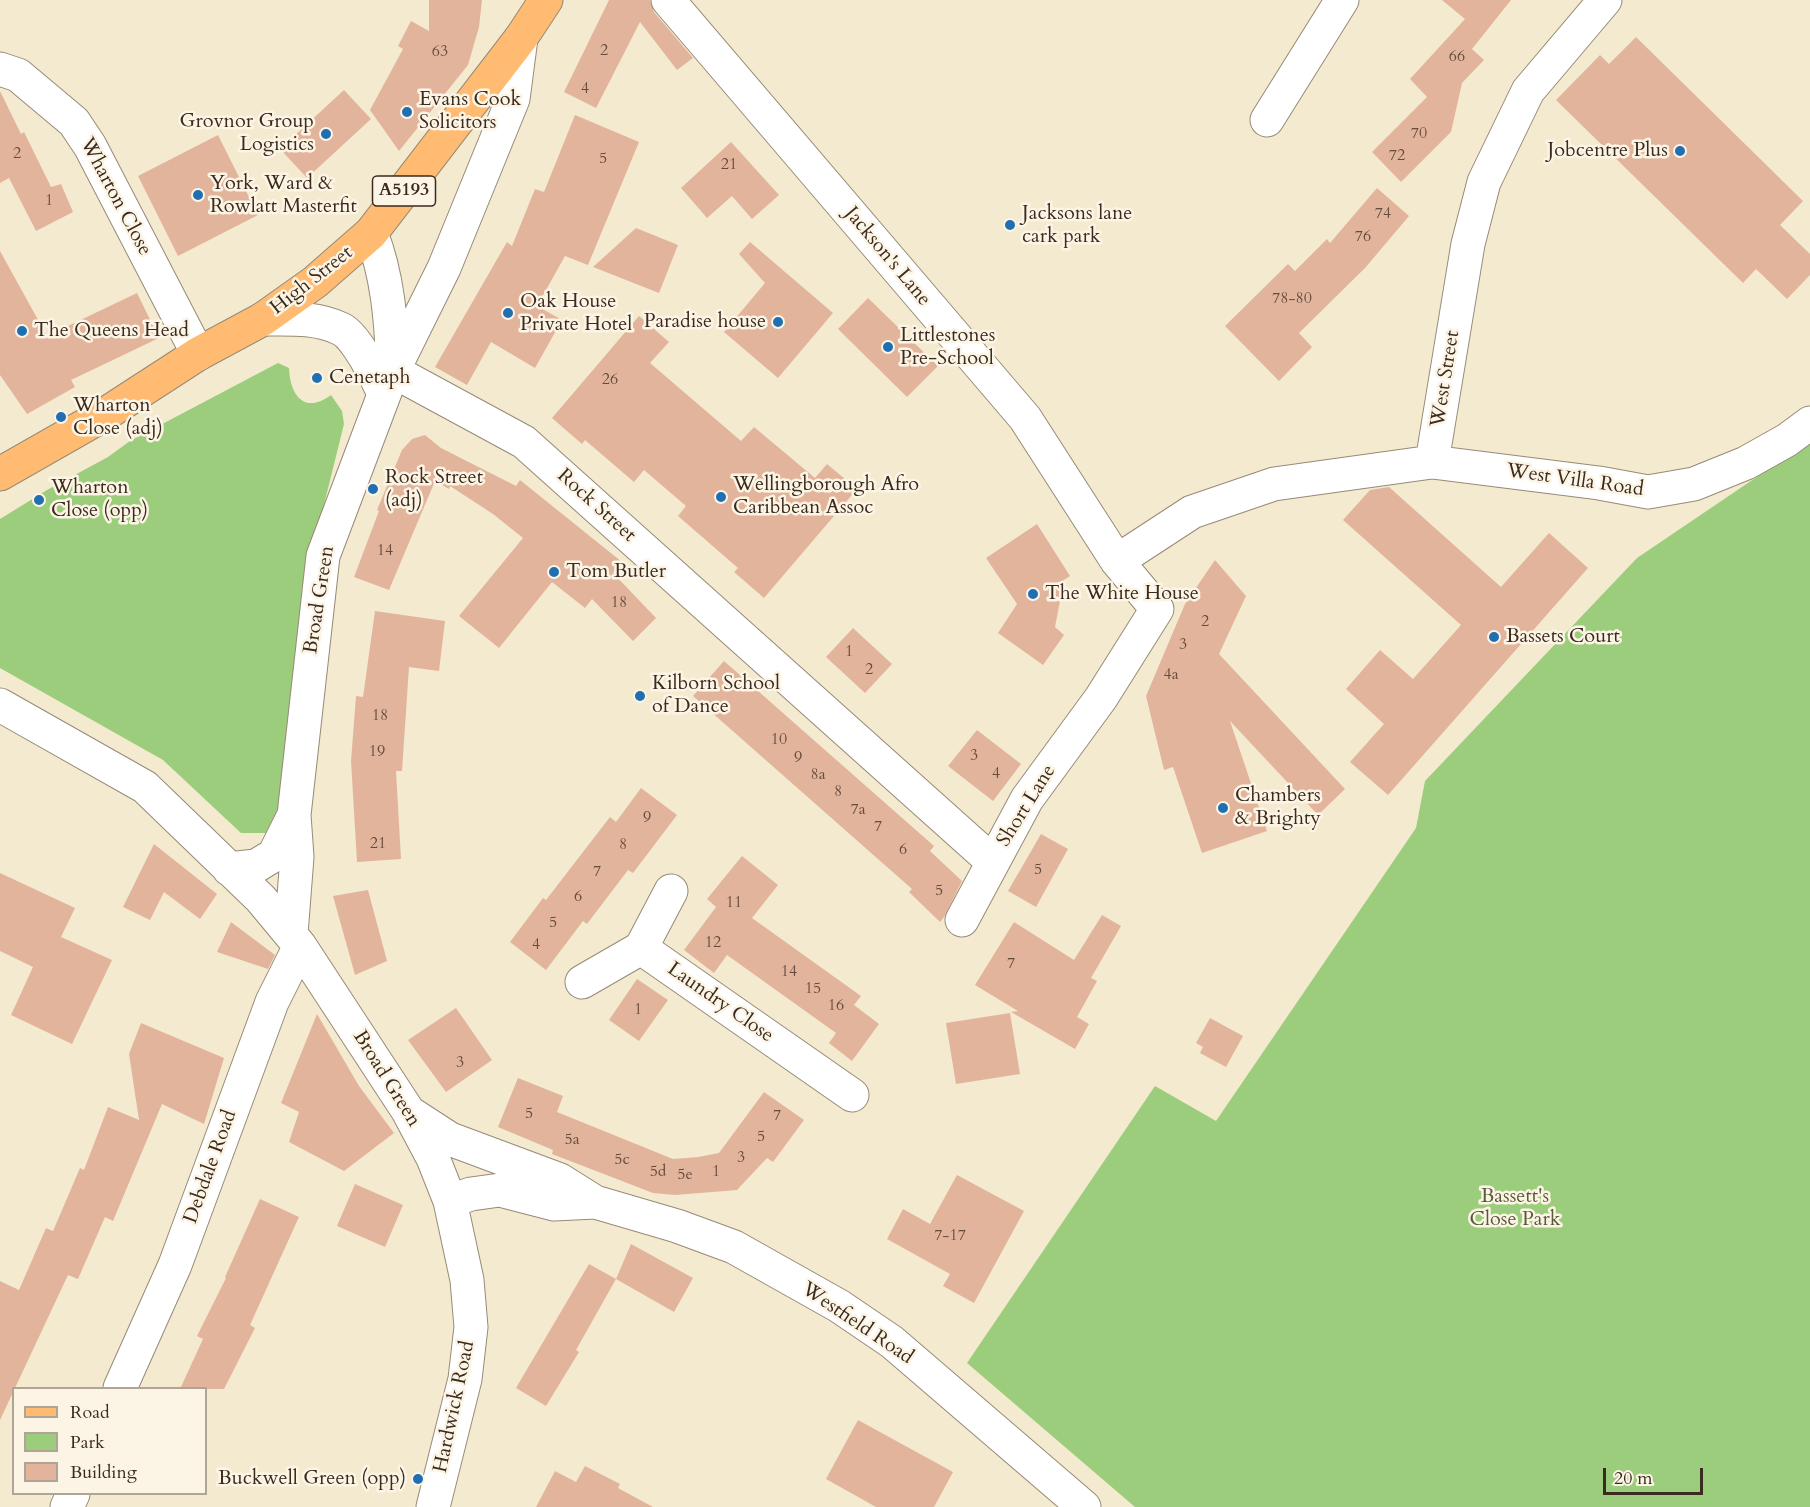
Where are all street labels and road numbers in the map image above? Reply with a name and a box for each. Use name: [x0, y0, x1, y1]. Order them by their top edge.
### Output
street label: Wharton Close: [74, 134, 156, 260]
road number: A5193: [372, 176, 436, 206]
street label: Jackson's Lane: [839, 203, 935, 311]
street label: High Street: [266, 241, 358, 321]
street label: West Street: [1427, 329, 1465, 429]
street label: West Villa Road: [1505, 460, 1645, 502]
street label: Rock Street: [552, 464, 640, 548]
street label: Broad Green: [300, 544, 340, 656]
street label: Short Lane: [992, 761, 1062, 851]
street label: Laundry Close: [662, 958, 778, 1048]
street label: Broad Green: [347, 1026, 425, 1132]
street label: Debdale Road: [179, 1107, 243, 1227]
street label: Westfield Road: [797, 1278, 917, 1370]
street label: Hardwick Road: [429, 1339, 481, 1475]

